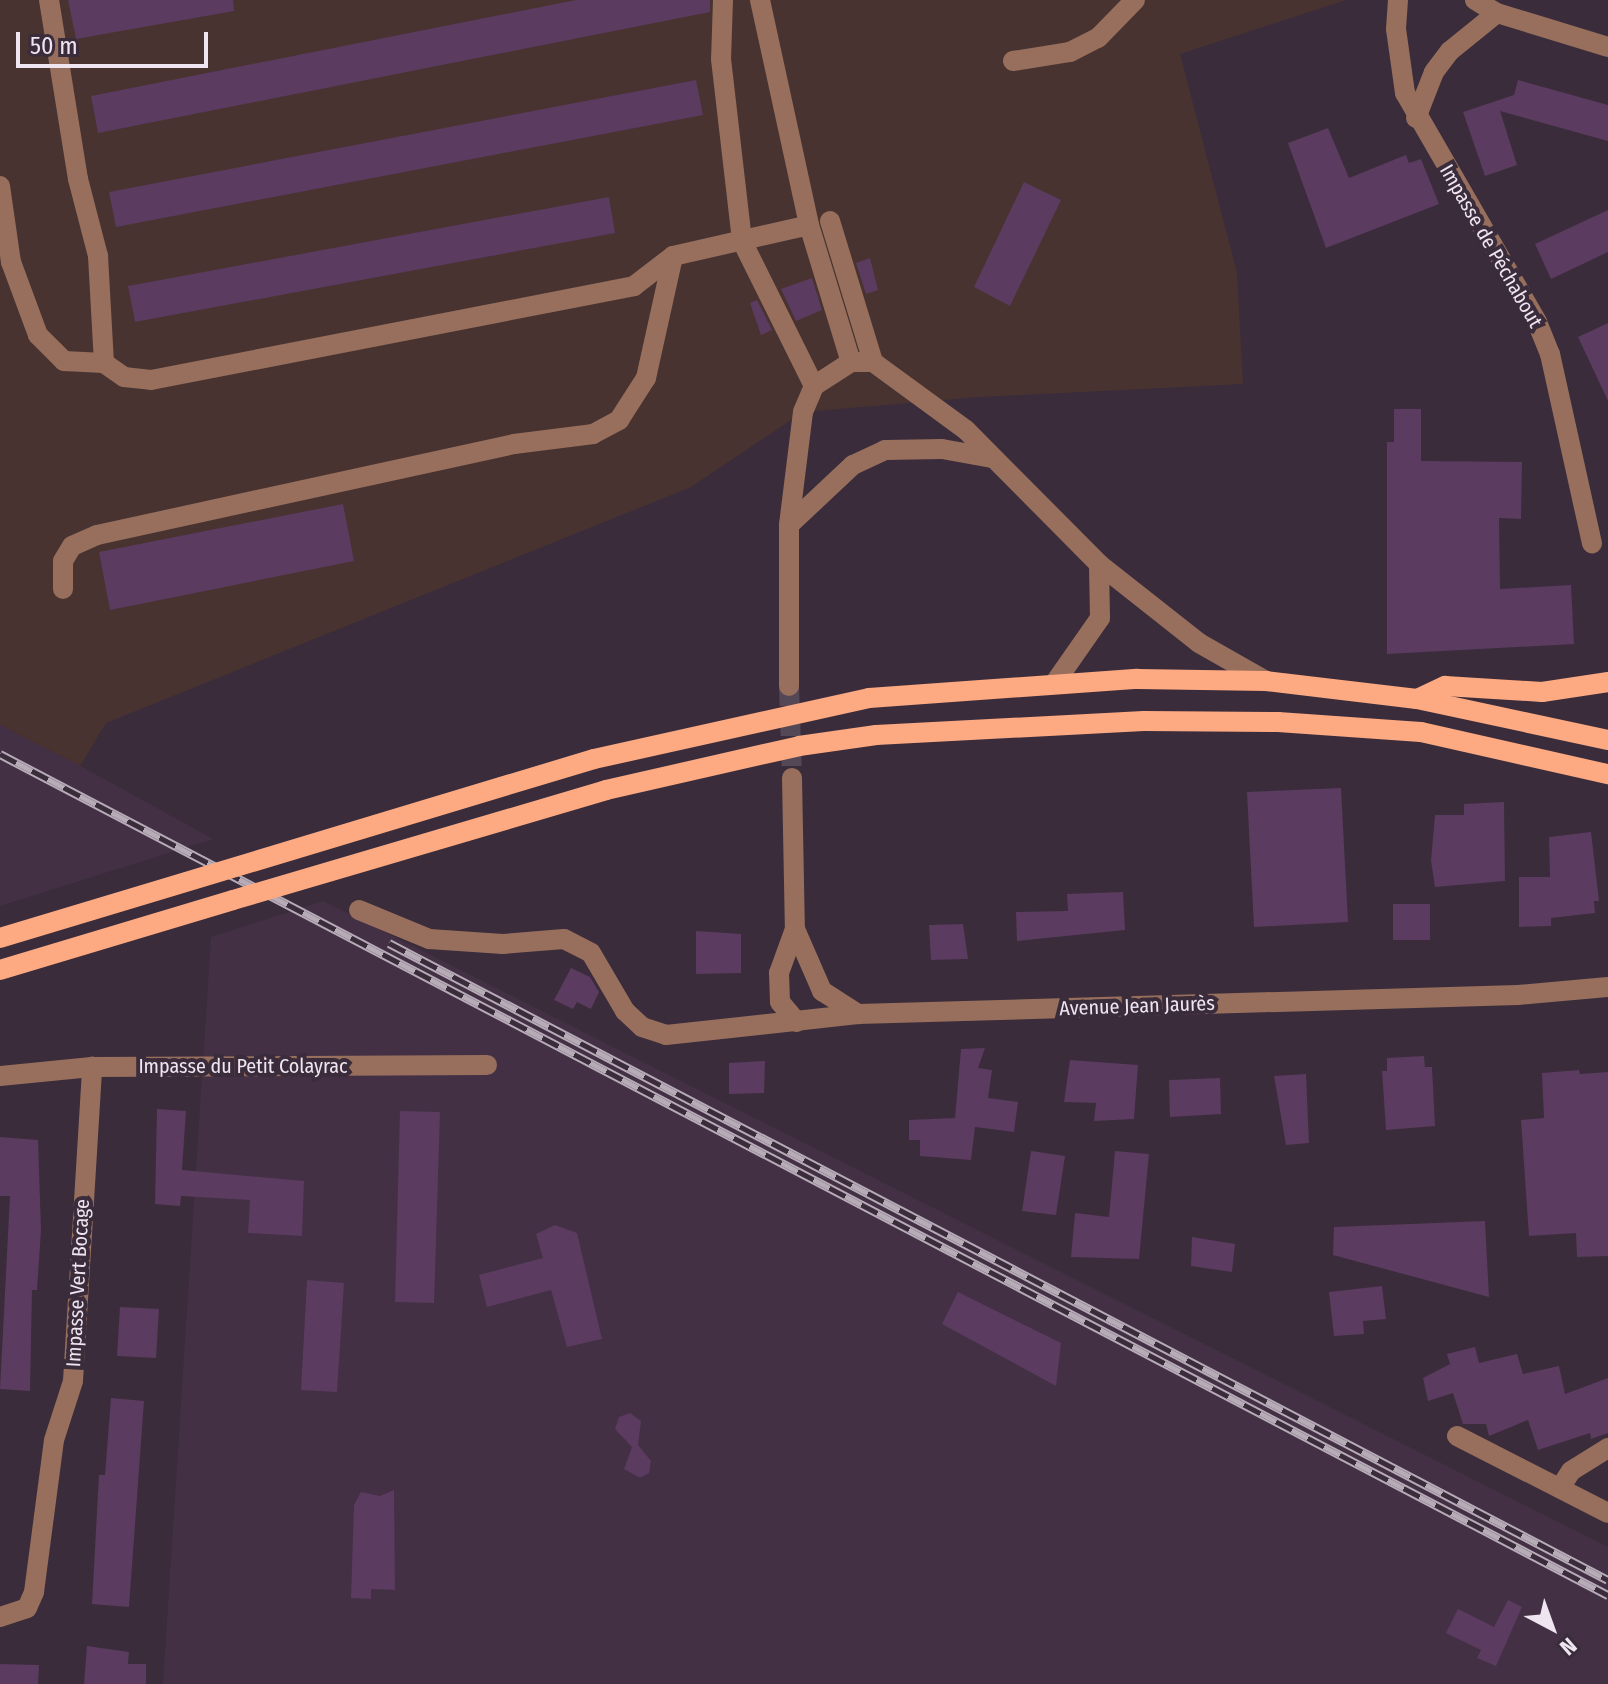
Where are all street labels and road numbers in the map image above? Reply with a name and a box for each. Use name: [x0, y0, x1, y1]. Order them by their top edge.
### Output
street label: Impasse de Péchabout: [1435, 160, 1547, 332]
street label: Avenue Jean Jaurès: [1059, 991, 1215, 1021]
street label: Impasse du Petit Colayrac: [138, 1054, 348, 1078]
street label: Impasse Vert Bocage: [62, 1198, 94, 1368]

